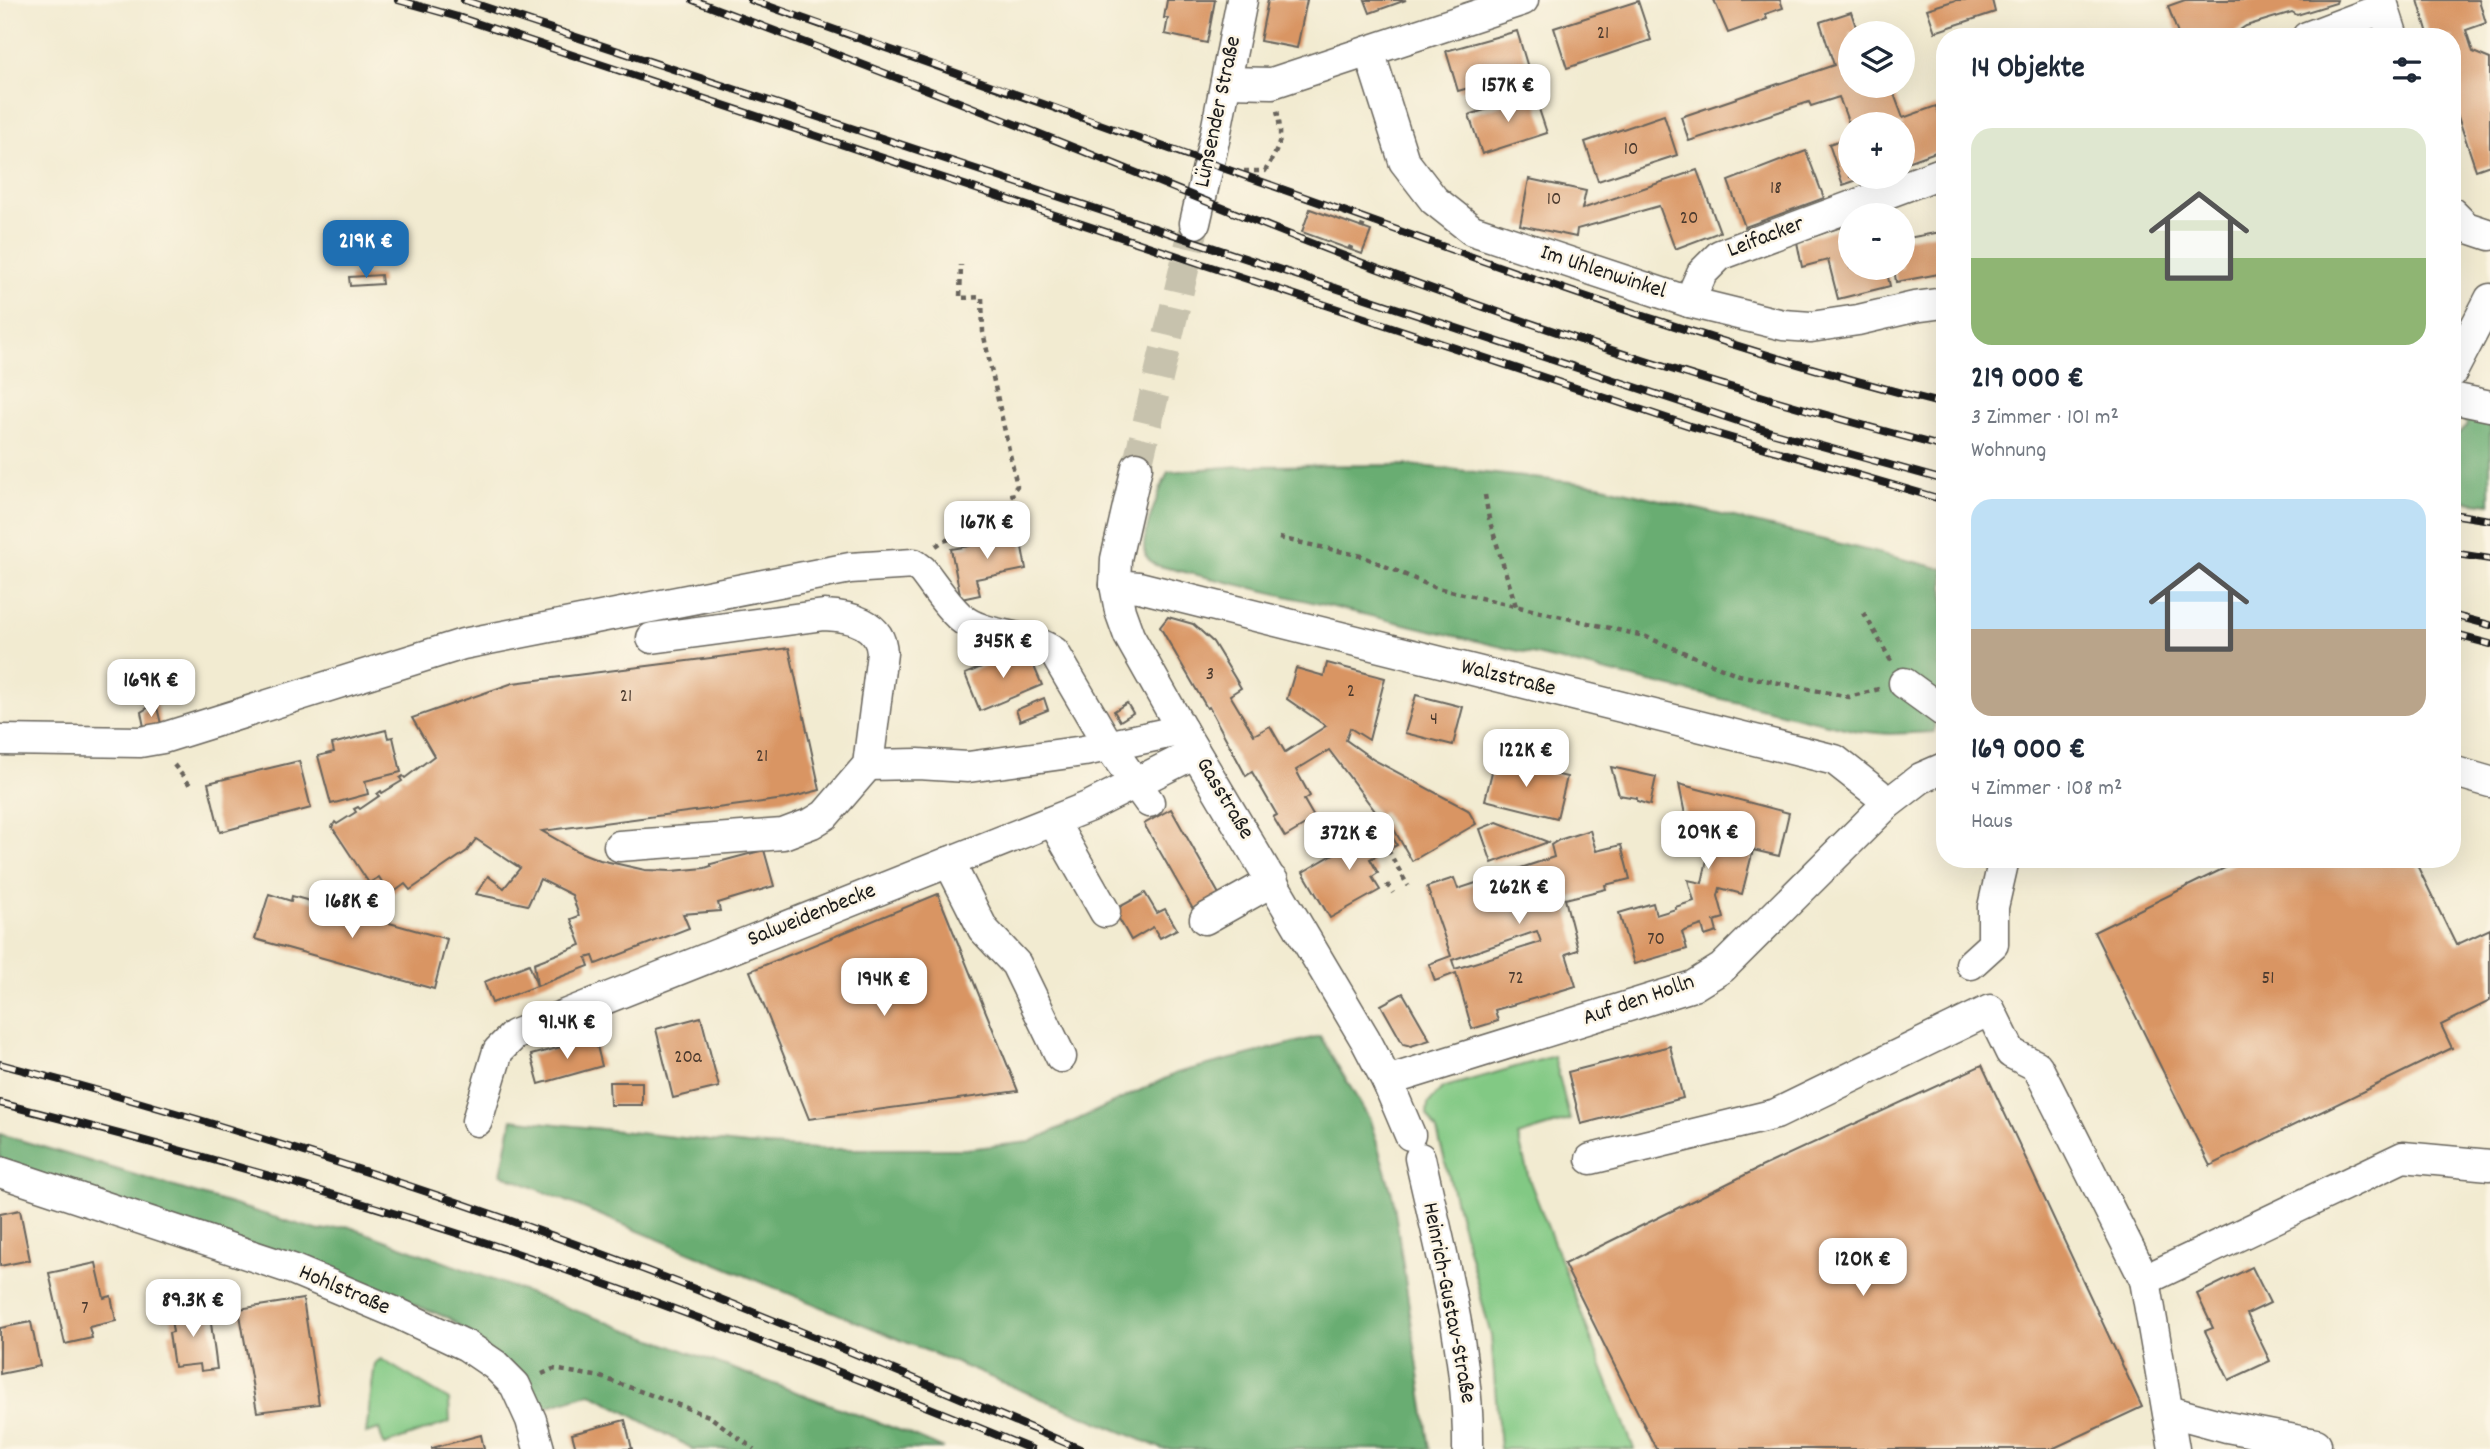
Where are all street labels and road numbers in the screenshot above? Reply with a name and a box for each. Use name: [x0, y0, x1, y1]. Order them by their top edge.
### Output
street label: Lünsender Straße: [1187, 33, 1251, 191]
street label: Leifacker: [1723, 208, 1810, 268]
street label: Im Uhlenwinkel: [1536, 237, 1671, 309]
street label: Walzstraße: [1457, 651, 1559, 707]
street label: Gasstraße: [1187, 752, 1261, 846]
street label: Salweidenbecke: [743, 875, 881, 957]
street label: Auf den Holln: [1579, 966, 1699, 1036]
street label: Heinrich-Gustav-Straße: [1412, 1200, 1484, 1406]
street label: Hohlstraße: [293, 1257, 395, 1325]

